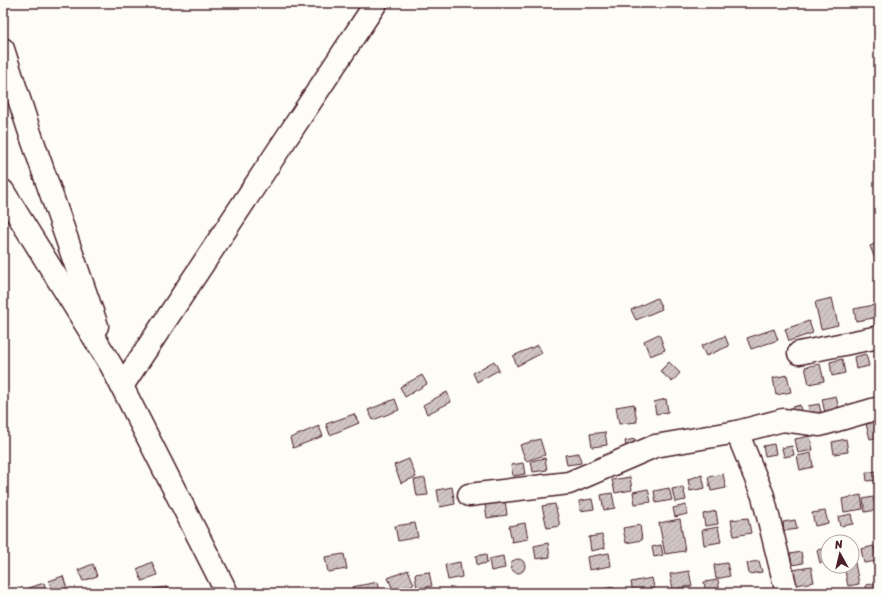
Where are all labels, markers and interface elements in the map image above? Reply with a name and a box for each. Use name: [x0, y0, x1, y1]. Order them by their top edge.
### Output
north arrow: [820, 534, 860, 574]
text: N: [833, 535, 844, 555]

